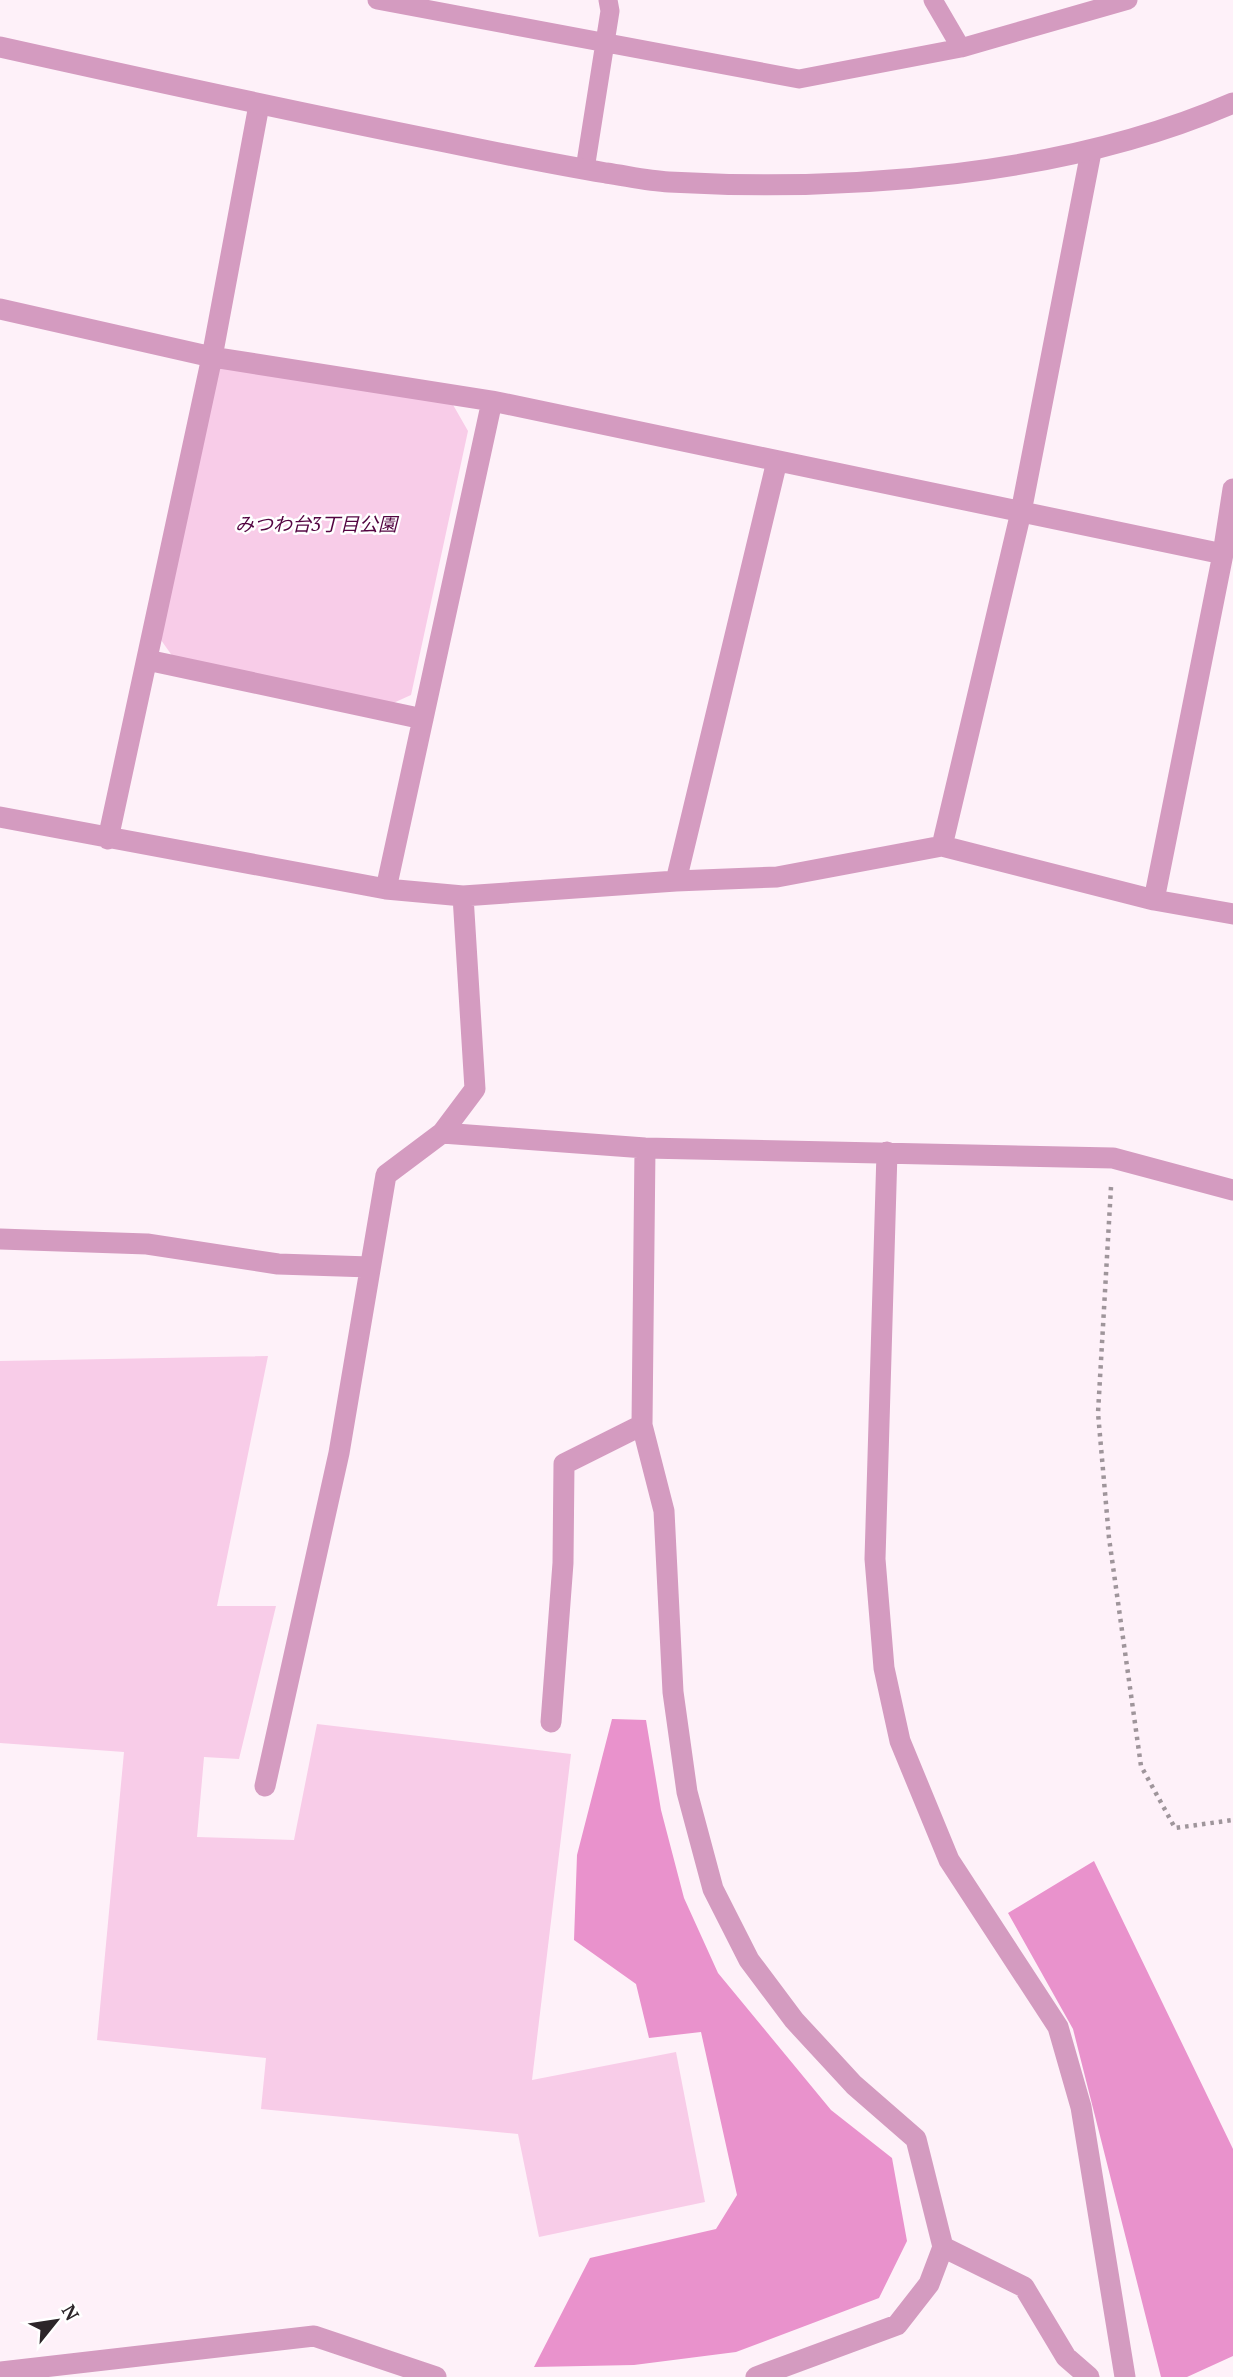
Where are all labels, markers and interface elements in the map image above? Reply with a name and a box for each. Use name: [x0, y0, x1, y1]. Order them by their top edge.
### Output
park label: みつわ台3丁目公園: [235, 511, 400, 536]
north arrow: [21, 2286, 91, 2356]
text: N: [57, 2300, 86, 2325]

